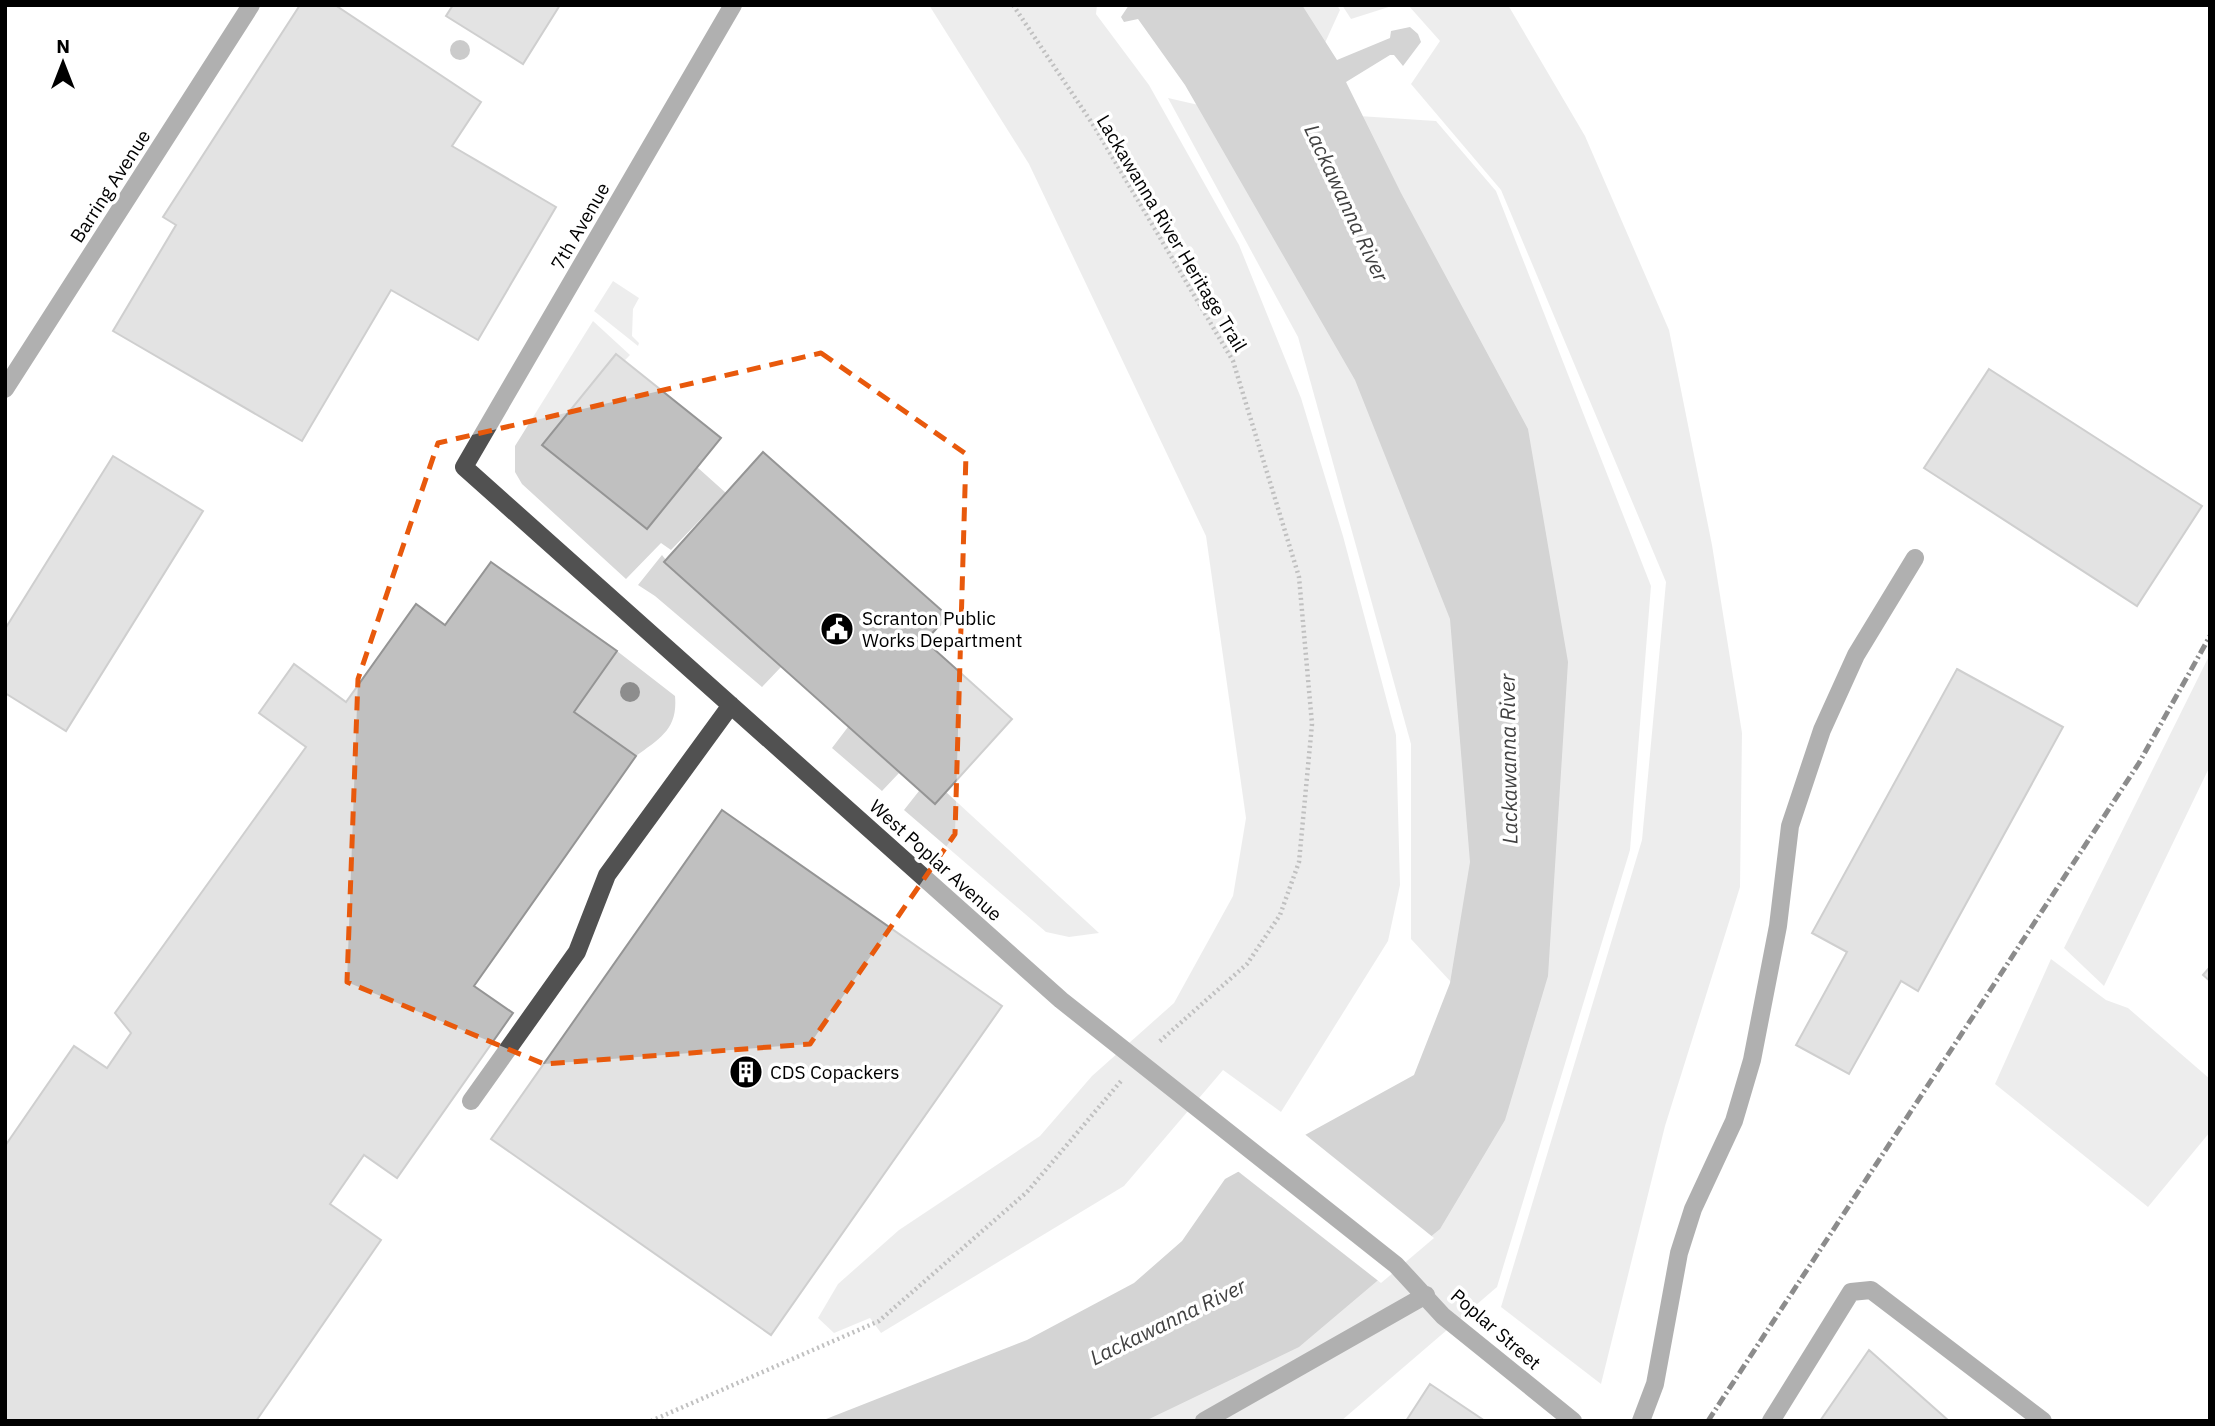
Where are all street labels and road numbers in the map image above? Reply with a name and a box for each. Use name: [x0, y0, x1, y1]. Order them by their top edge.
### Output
street label: Lackawanna River Heritage Trail: [1092, 110, 1252, 356]
street label: Barring Avenue: [65, 125, 155, 247]
street label: 7th Avenue: [545, 178, 615, 274]
street label: West Poplar Avenue: [865, 794, 1007, 926]
street label: Poplar Street: [1446, 1283, 1546, 1375]

